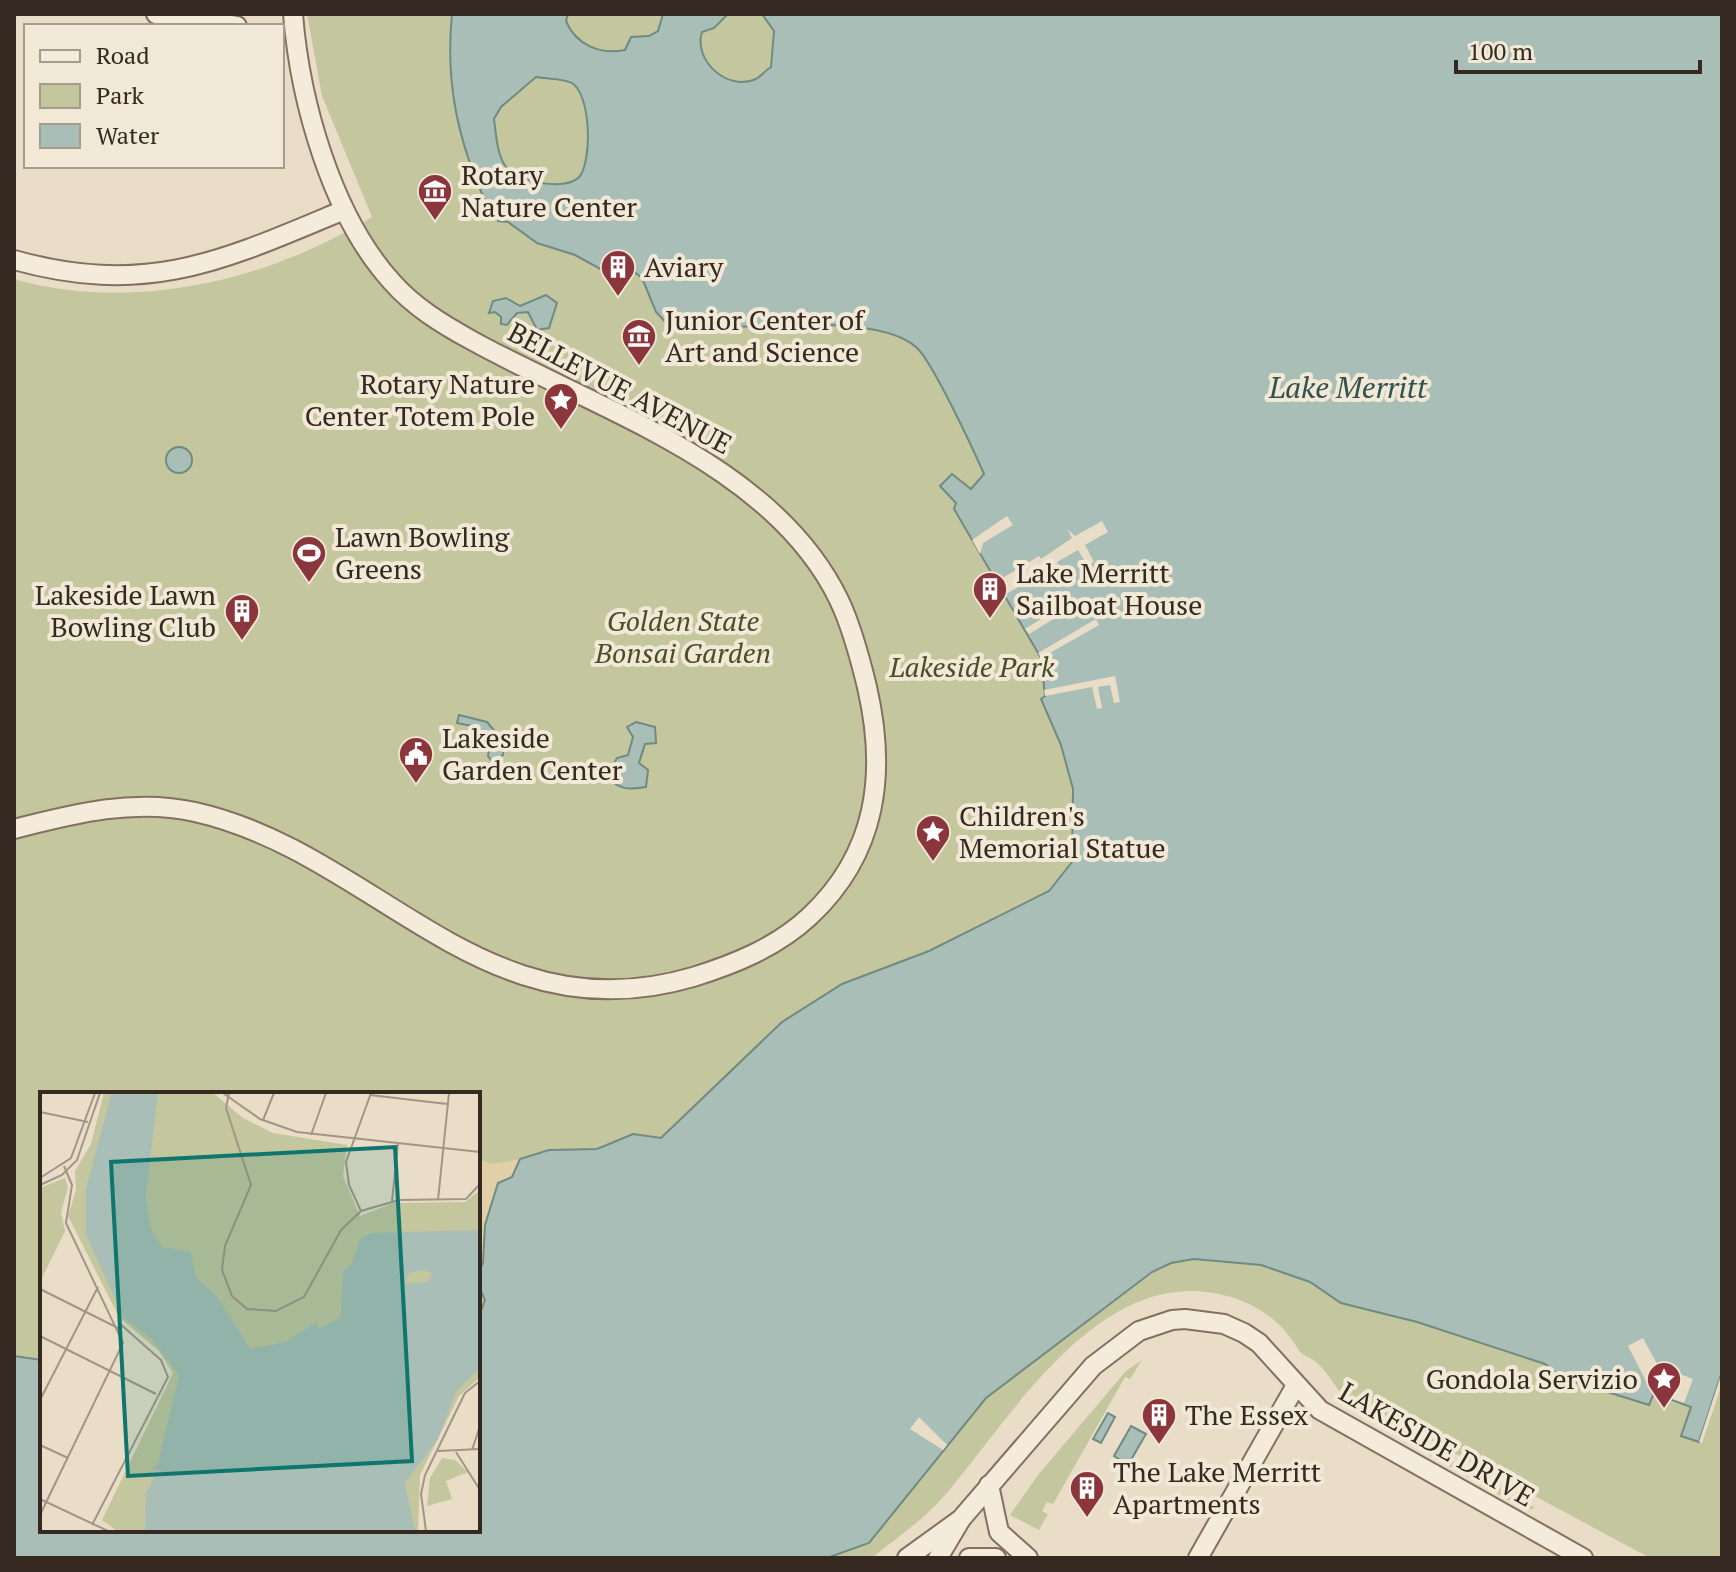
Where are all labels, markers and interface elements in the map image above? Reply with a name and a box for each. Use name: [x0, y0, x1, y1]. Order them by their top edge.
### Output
legend: [24, 24, 284, 168]
scale bar: [1456, 24, 1700, 74]
text: 100 m: [1468, 35, 1533, 67]
text: Road: [96, 39, 150, 71]
text: Park: [96, 79, 145, 111]
text: Water: [96, 119, 160, 151]
place label: Rotary Nature Center: [461, 156, 637, 225]
museum icon: Rotary Nature Center: [416, 172, 454, 222]
building icon: Aviary: [599, 248, 637, 298]
place label: Aviary: [644, 248, 724, 285]
place label: Junior Center of Art and Science: [665, 301, 866, 370]
street label: BELLEVUE AVENUE: [502, 313, 739, 462]
museum icon: Junior Center of Art and Science: [620, 317, 658, 367]
place label: Rotary Nature Center Totem Pole: [305, 365, 535, 434]
water label: Lake Merritt: [1268, 367, 1428, 407]
place icon: Rotary Nature Center Totem Pole: [542, 381, 580, 431]
place label: Lawn Bowling Greens: [335, 518, 511, 587]
sports icon: Lawn Bowling Greens: [290, 534, 328, 584]
place label: Lake Merritt Sailboat House: [1016, 554, 1202, 623]
building icon: Lake Merritt Sailboat House: [971, 570, 1009, 620]
place label: Lakeside Lawn Bowling Club: [35, 576, 216, 645]
building icon: Lakeside Lawn Bowling Club: [223, 592, 261, 642]
park label: Golden State Bonsai Garden: [594, 602, 771, 671]
park label: Lakeside Park: [888, 648, 1055, 685]
place label: Lakeside Garden Center: [442, 719, 623, 788]
public building icon: Lakeside Garden Center: [397, 735, 435, 785]
place label: Children's Memorial Statue: [959, 797, 1166, 866]
place icon: Children's Memorial Statue: [914, 813, 952, 863]
inset map: [40, 1092, 480, 1532]
place label: Gondola Servizio: [1426, 1360, 1638, 1397]
place icon: Gondola Servizio: [1645, 1360, 1683, 1410]
street label: LAKESIDE DRIVE: [1333, 1373, 1542, 1514]
building icon: The Essex: [1140, 1396, 1178, 1446]
place label: The Essex: [1185, 1396, 1309, 1433]
place label: The Lake Merritt Apartments: [1113, 1453, 1322, 1522]
building icon: The Lake Merritt Apartments: [1068, 1469, 1106, 1519]

